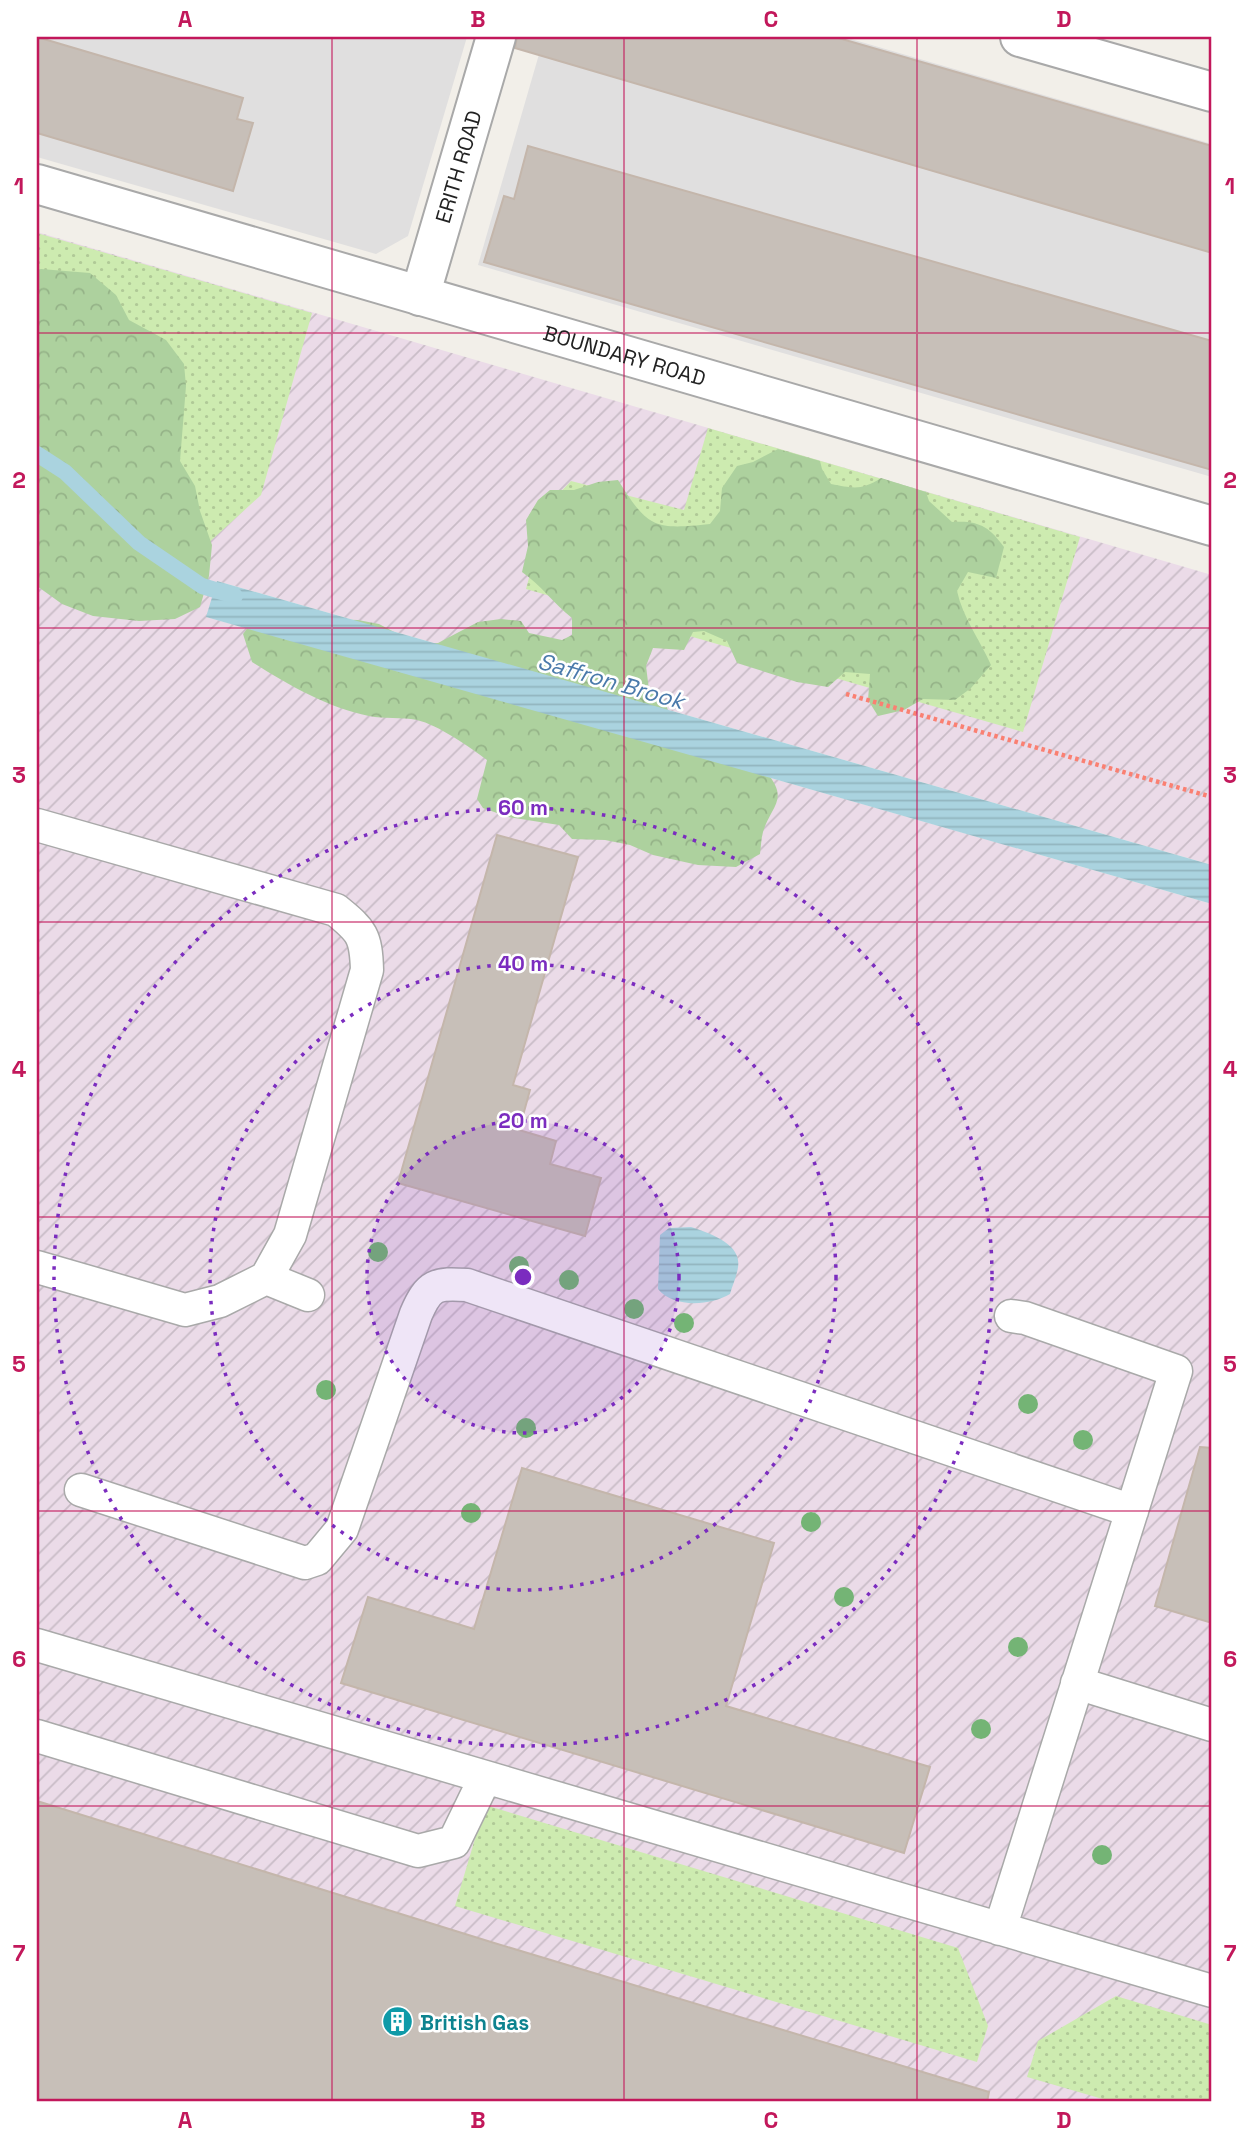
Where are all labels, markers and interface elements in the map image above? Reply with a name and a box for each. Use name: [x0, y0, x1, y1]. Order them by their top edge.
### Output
text: A: [178, 4, 193, 34]
text: B: [470, 4, 486, 34]
text: C: [764, 4, 778, 34]
text: D: [1056, 4, 1072, 34]
street label: ERITH ROAD: [429, 107, 487, 226]
text: 1: [14, 171, 24, 201]
text: 1: [1225, 171, 1235, 201]
street label: BOUNDARY ROAD: [540, 319, 709, 391]
text: 2: [12, 465, 26, 495]
text: 2: [1223, 465, 1237, 495]
water label: Saffron Brook: [534, 646, 690, 717]
text: 3: [12, 760, 26, 790]
text: 3: [1223, 760, 1237, 790]
text: 60 m: [498, 794, 548, 821]
text: 40 m: [498, 950, 548, 977]
text: 4: [12, 1054, 27, 1084]
text: 4: [1223, 1054, 1238, 1084]
text: 20 m: [498, 1107, 548, 1134]
centre of rings: [511, 1265, 535, 1289]
text: 5: [12, 1349, 26, 1379]
text: 5: [1223, 1349, 1237, 1379]
text: 6: [12, 1644, 26, 1674]
text: 6: [1223, 1644, 1237, 1674]
text: 7: [13, 1938, 26, 1968]
text: 7: [1224, 1938, 1237, 1968]
building icon: British Gas: [380, 2005, 414, 2039]
place label: British Gas: [420, 2009, 529, 2036]
text: A: [178, 2105, 193, 2135]
text: B: [470, 2105, 486, 2135]
text: C: [764, 2105, 778, 2135]
text: D: [1056, 2105, 1072, 2135]

